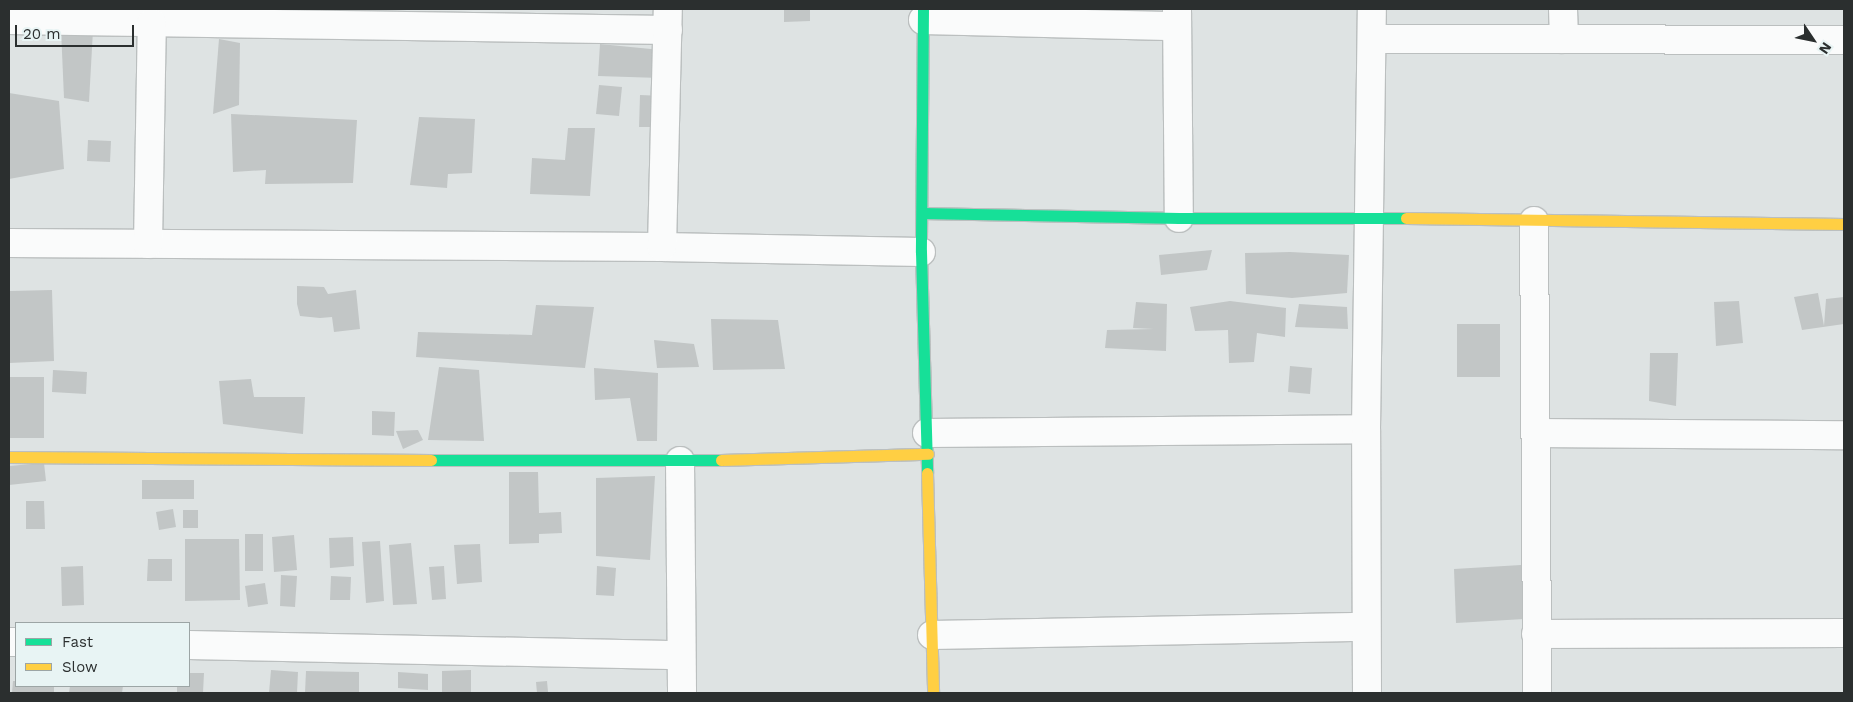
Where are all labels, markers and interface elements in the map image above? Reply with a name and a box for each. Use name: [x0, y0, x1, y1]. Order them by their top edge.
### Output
scale bar: [18, 15, 136, 47]
north arrow: [1788, 15, 1838, 65]
text: 20 m: [23, 25, 61, 43]
text: N: [1816, 40, 1835, 57]
legend: [15, 622, 190, 687]
text: Fast: [62, 633, 93, 651]
text: Slow: [62, 658, 98, 676]

